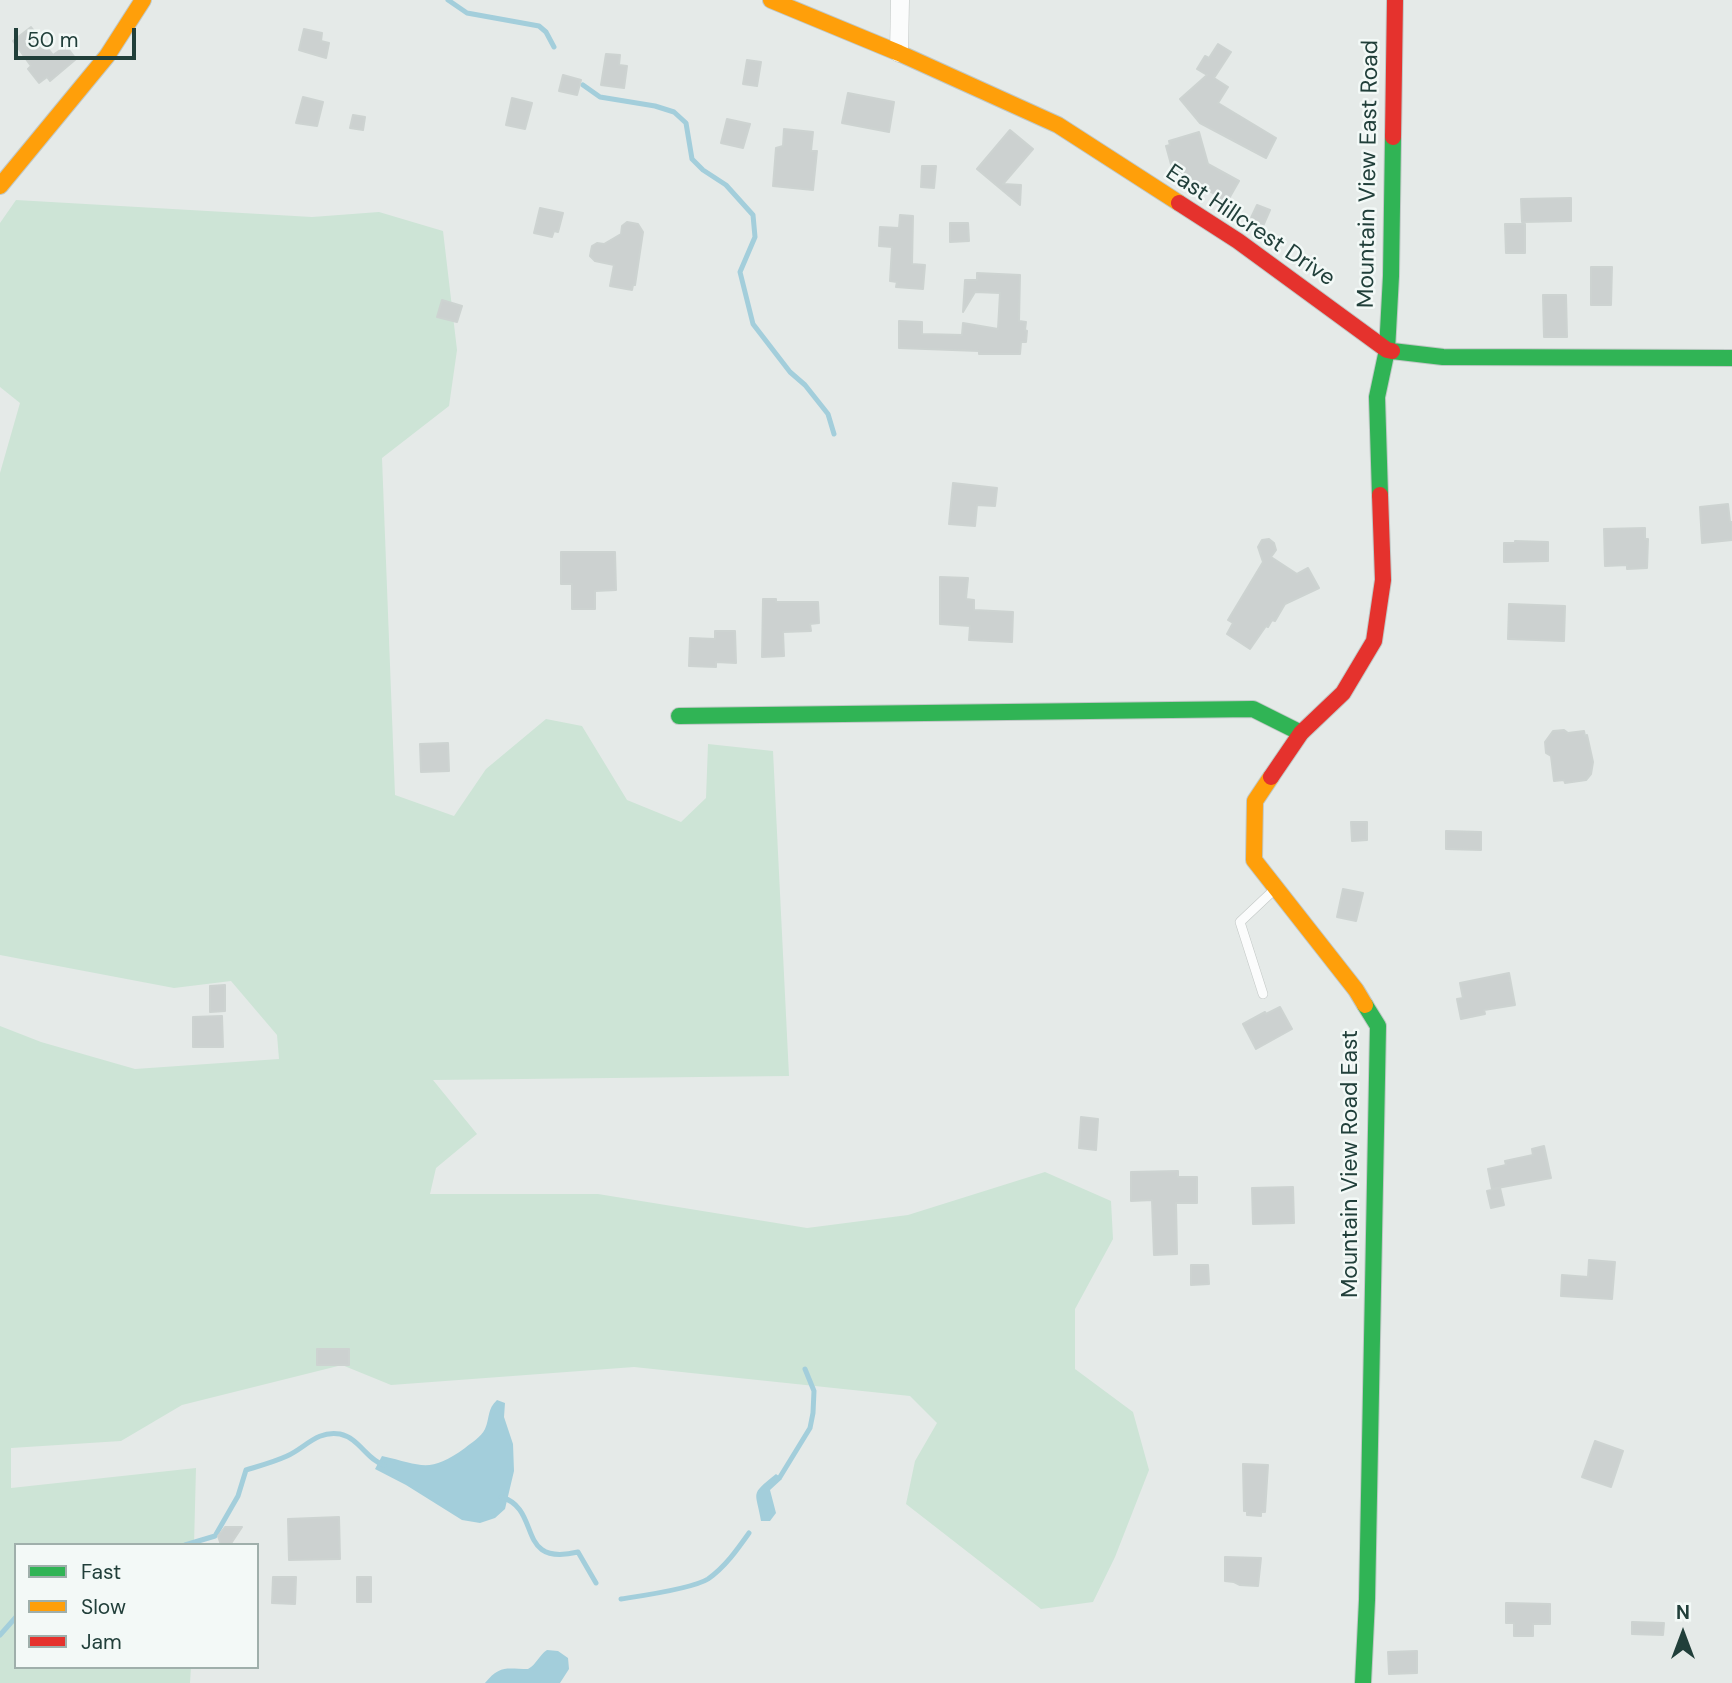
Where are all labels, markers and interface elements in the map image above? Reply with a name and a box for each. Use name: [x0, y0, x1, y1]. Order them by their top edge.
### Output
scale bar: [18, 14, 140, 58]
text: 50 m: [27, 26, 78, 54]
street label: Mountain View East Road: [1353, 40, 1385, 308]
street label: East Hillcrest Drive: [1160, 159, 1340, 293]
street label: Mountain View Road East: [1337, 1030, 1365, 1298]
legend: [14, 1543, 259, 1669]
text: Fast: [81, 1558, 121, 1586]
text: Slow: [81, 1593, 126, 1621]
north arrow: [1648, 1599, 1718, 1669]
text: N: [1676, 1600, 1690, 1625]
text: Jam: [81, 1628, 122, 1656]

